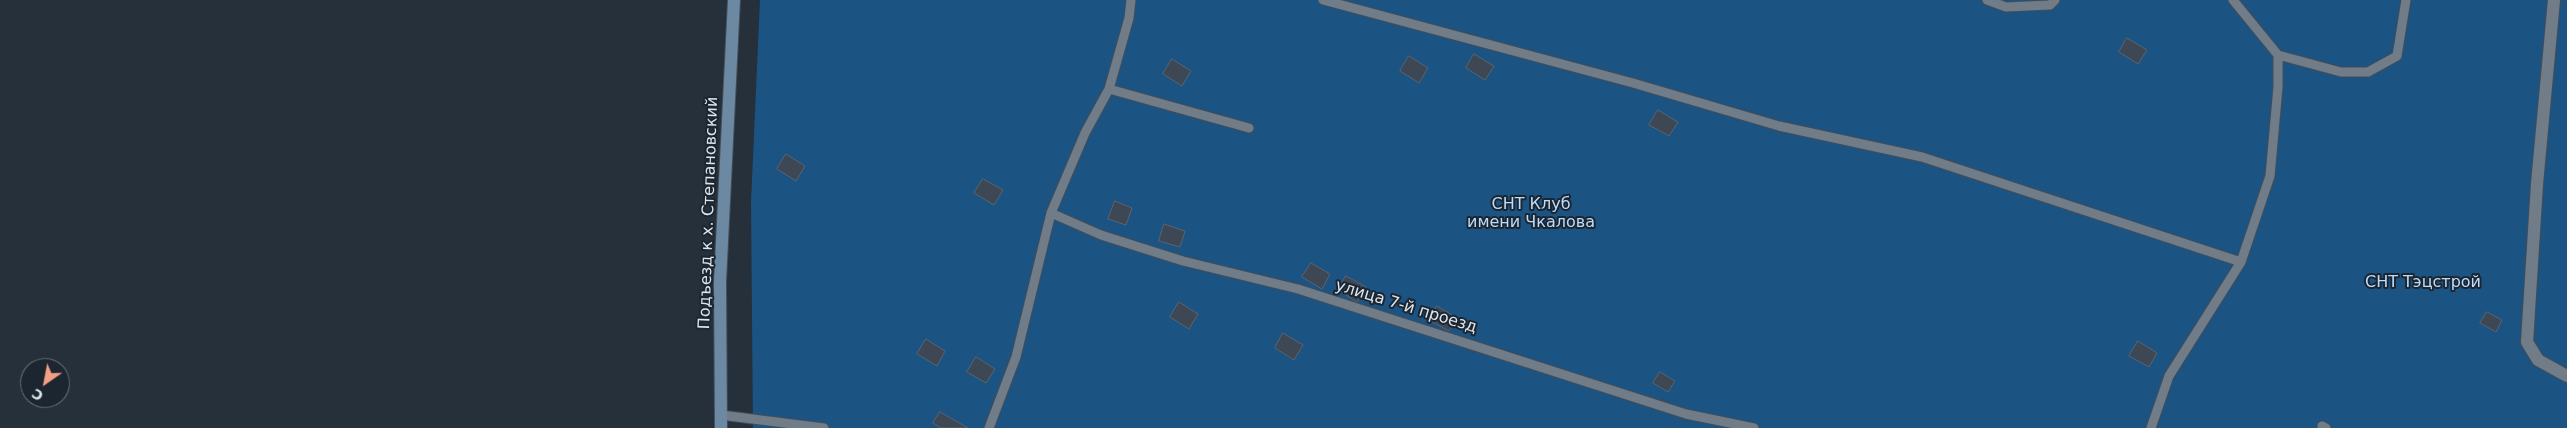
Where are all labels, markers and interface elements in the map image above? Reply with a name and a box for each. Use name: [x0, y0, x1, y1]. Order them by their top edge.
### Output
street label: Подъезд к х. Степановский: [695, 96, 723, 330]
park label: СНТ Клуб имени Чкалова: [1467, 195, 1595, 233]
park label: СНТ Тэцстрой: [2365, 273, 2481, 293]
street label: улица 7-й проезд: [1333, 276, 1479, 338]
north arrow: [20, 358, 70, 408]
text: С: [29, 385, 46, 404]

